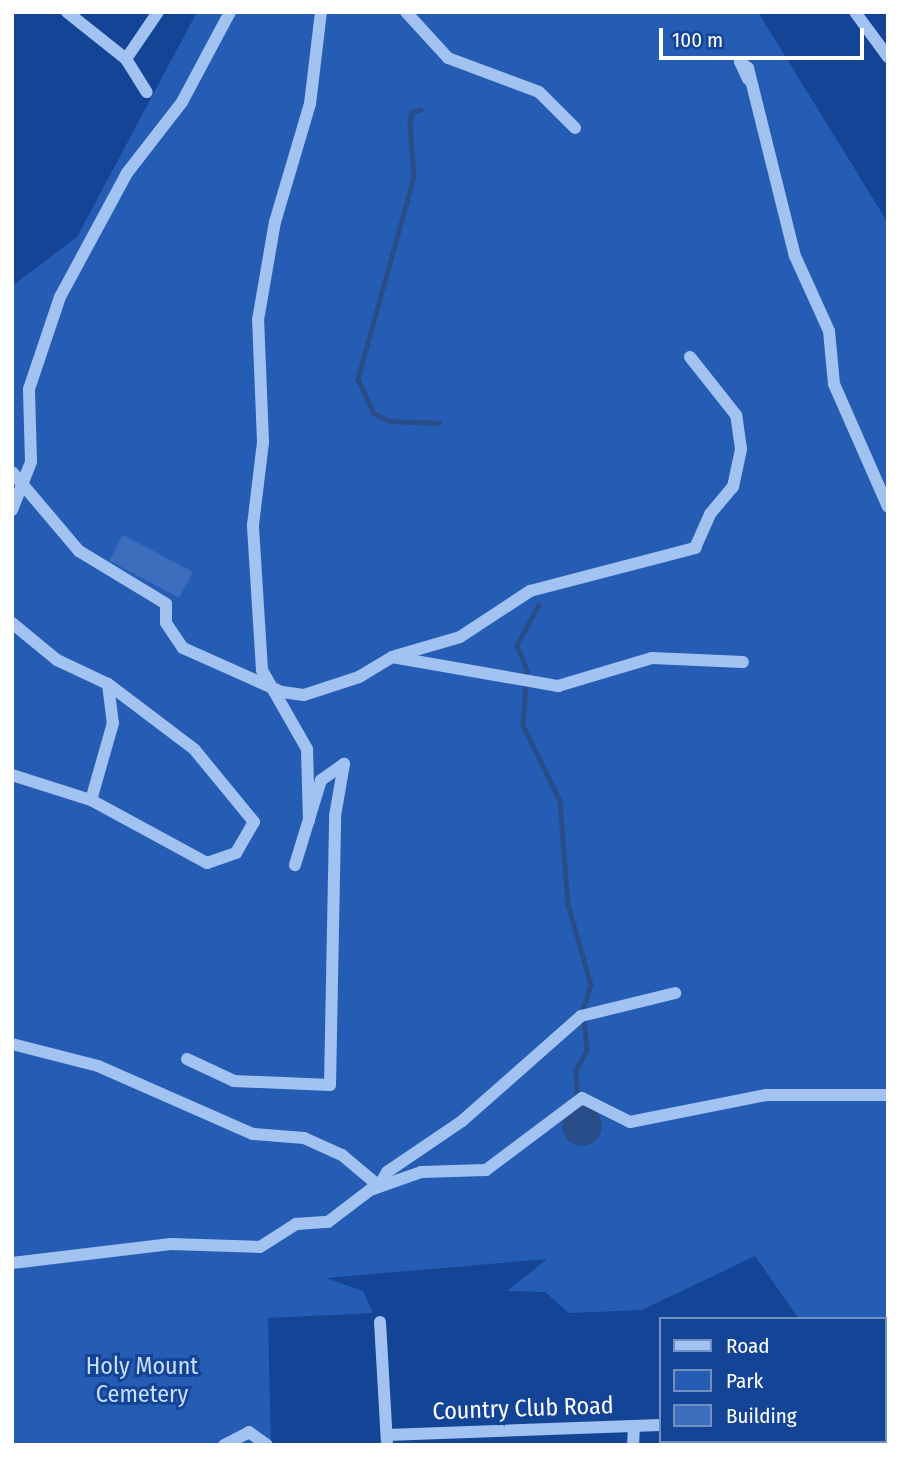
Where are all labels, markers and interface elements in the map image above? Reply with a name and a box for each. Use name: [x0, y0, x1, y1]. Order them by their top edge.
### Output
scale bar: [662, 14, 867, 58]
text: 100 m: [672, 27, 723, 53]
legend: [659, 1317, 886, 1443]
text: Road: [726, 1333, 770, 1359]
park label: Holy Mount Cemetery: [86, 1353, 198, 1409]
text: Park: [726, 1368, 763, 1394]
street label: Country Club Road: [432, 1391, 614, 1427]
text: Building: [726, 1403, 797, 1429]

